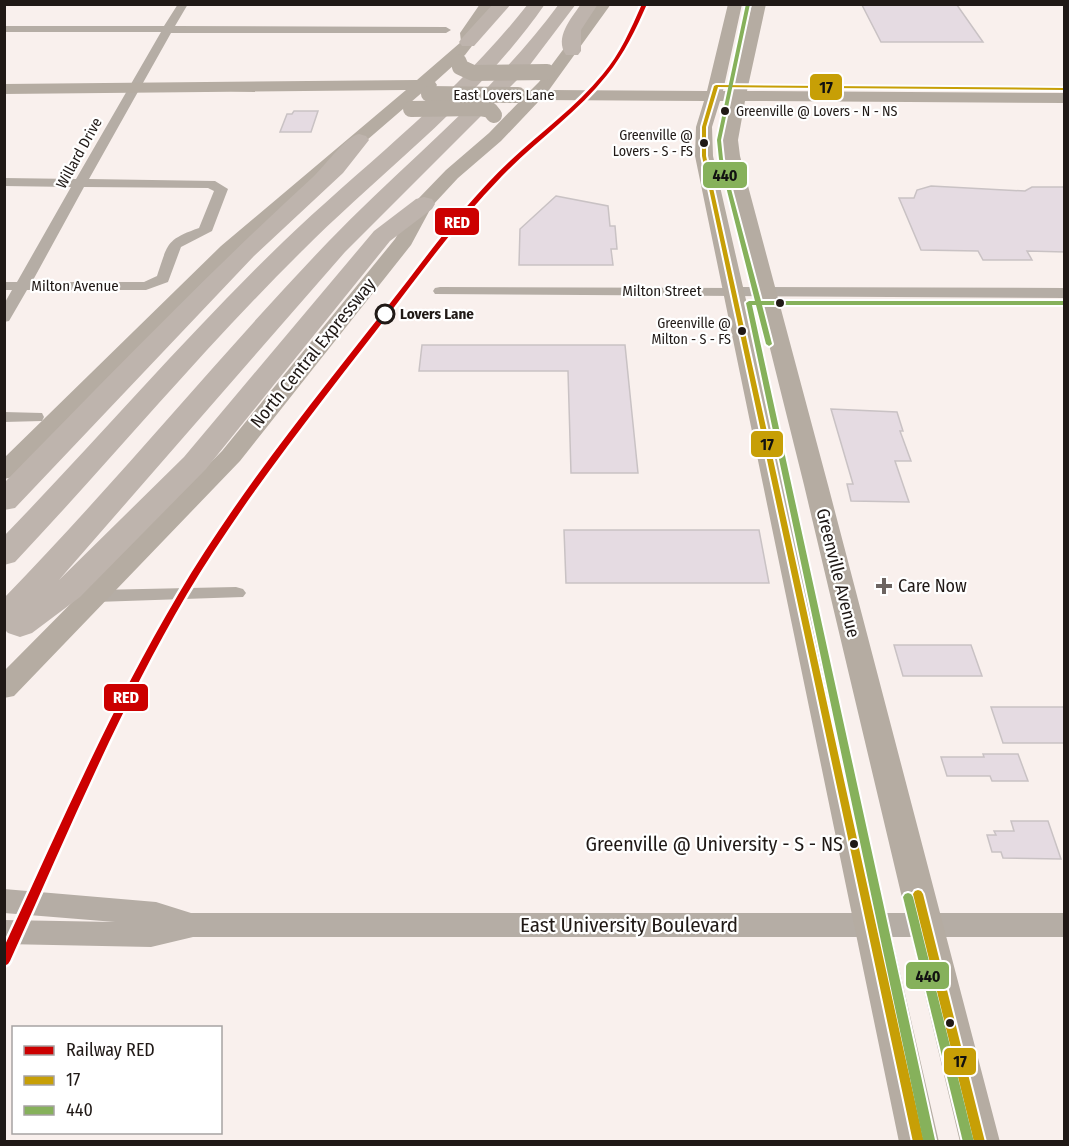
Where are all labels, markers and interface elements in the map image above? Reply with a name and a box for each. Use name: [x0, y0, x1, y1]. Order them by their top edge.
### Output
line badge: 17: [809, 73, 843, 101]
text: 17: [819, 78, 833, 97]
street label: East Lovers Lane: [453, 86, 555, 104]
place label: Greenville @ Lovers - N - NS: [736, 103, 898, 120]
marker: Greenville @ Lovers - N - NS: [719, 105, 731, 117]
street label: Willard Drive: [52, 114, 106, 192]
place label: Greenville @ Lovers - S - FS: [613, 127, 693, 160]
marker: Greenville @ Lovers - S - FS: [698, 137, 710, 149]
line badge: 440: [702, 161, 748, 189]
text: 440: [712, 166, 738, 185]
line badge: RED: [434, 207, 480, 236]
text: RED: [444, 213, 471, 232]
street label: North Central Expressway: [246, 274, 380, 432]
street label: Milton Avenue: [31, 277, 119, 295]
street label: Milton Street: [622, 282, 702, 300]
unlabelled marker: [774, 297, 786, 309]
marker: Lovers Lane: [375, 304, 395, 324]
place label: Lovers Lane: [400, 305, 474, 323]
place label: Greenville @ Milton - S - FS: [651, 315, 731, 348]
marker: Greenville @ Milton - S - FS: [736, 325, 748, 337]
line badge: 17: [750, 430, 784, 458]
text: 17: [760, 435, 774, 454]
street label: Greenville Avenue: [811, 506, 865, 640]
place label: Care Now: [898, 575, 967, 597]
marker: Care Now: [875, 577, 893, 595]
line badge: RED: [103, 683, 149, 712]
text: RED: [113, 688, 140, 707]
place label: Greenville @ University - S - NS: [586, 832, 843, 856]
marker: Greenville @ University - S - NS: [848, 838, 860, 850]
street label: East University Boulevard: [520, 912, 738, 938]
line badge: 440: [905, 961, 950, 990]
text: 440: [915, 967, 941, 986]
unlabelled marker: [944, 1017, 956, 1029]
legend: [12, 1026, 222, 1134]
text: Railway RED: [66, 1039, 155, 1061]
line badge: 17: [943, 1047, 977, 1076]
text: 17: [953, 1052, 967, 1071]
text: 17: [66, 1069, 80, 1091]
text: 440: [66, 1099, 93, 1121]

